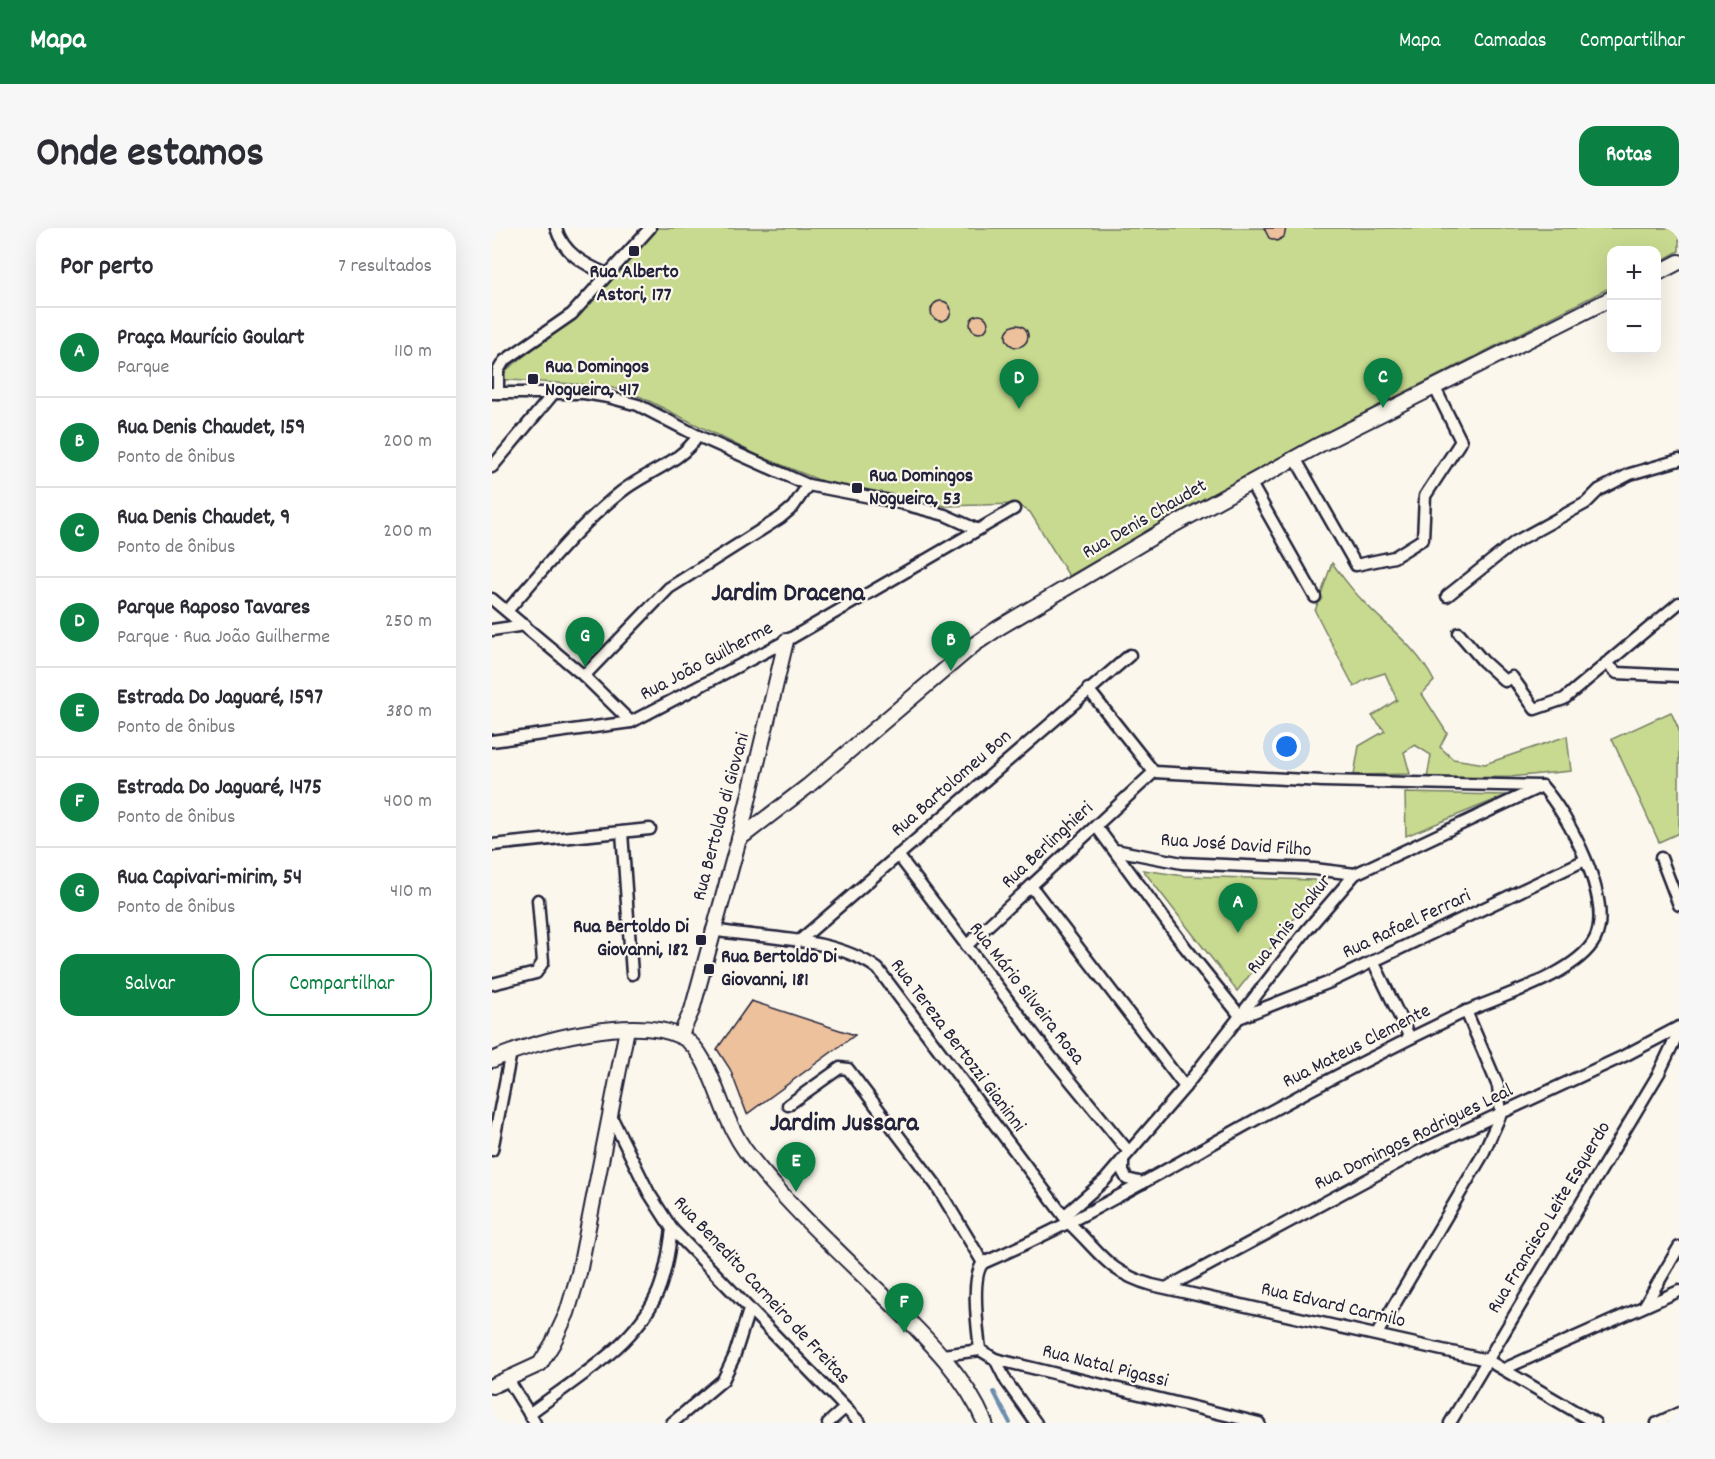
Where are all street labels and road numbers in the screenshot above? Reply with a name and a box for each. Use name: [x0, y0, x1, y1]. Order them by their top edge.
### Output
street label: Rua Denis Chaudet: [1077, 473, 1213, 567]
street label: Rua João Guilherme: [636, 615, 779, 709]
street label: Rua Bartolomeu Bon: [885, 724, 1019, 844]
street label: Rua Bertoldo di Giovani: [686, 730, 758, 904]
street label: Rua Berlinghieri: [996, 796, 1101, 896]
street label: Rua José David Filho: [1160, 827, 1312, 865]
street label: Rua Anis Chakur: [1241, 868, 1340, 981]
street label: Rua Rafael Ferrari: [1338, 883, 1476, 967]
street label: Rua Mário Silveira Rosa: [961, 917, 1091, 1072]
street label: Rua Tereza Bertozzi Gianinni: [882, 954, 1032, 1139]
street label: Rua Mateus Clemente: [1278, 998, 1436, 1096]
street label: Rua Domingos Rodrigues Leal: [1310, 1077, 1518, 1198]
street label: Rua Francisco Leite Esquerdo: [1481, 1116, 1619, 1319]
street label: Rua Benedito Carneiro de Freitas: [666, 1191, 856, 1391]
street label: Rua Edvard Carmilo: [1258, 1276, 1408, 1336]
street label: Rua Natal Pigassi: [1039, 1338, 1171, 1396]

